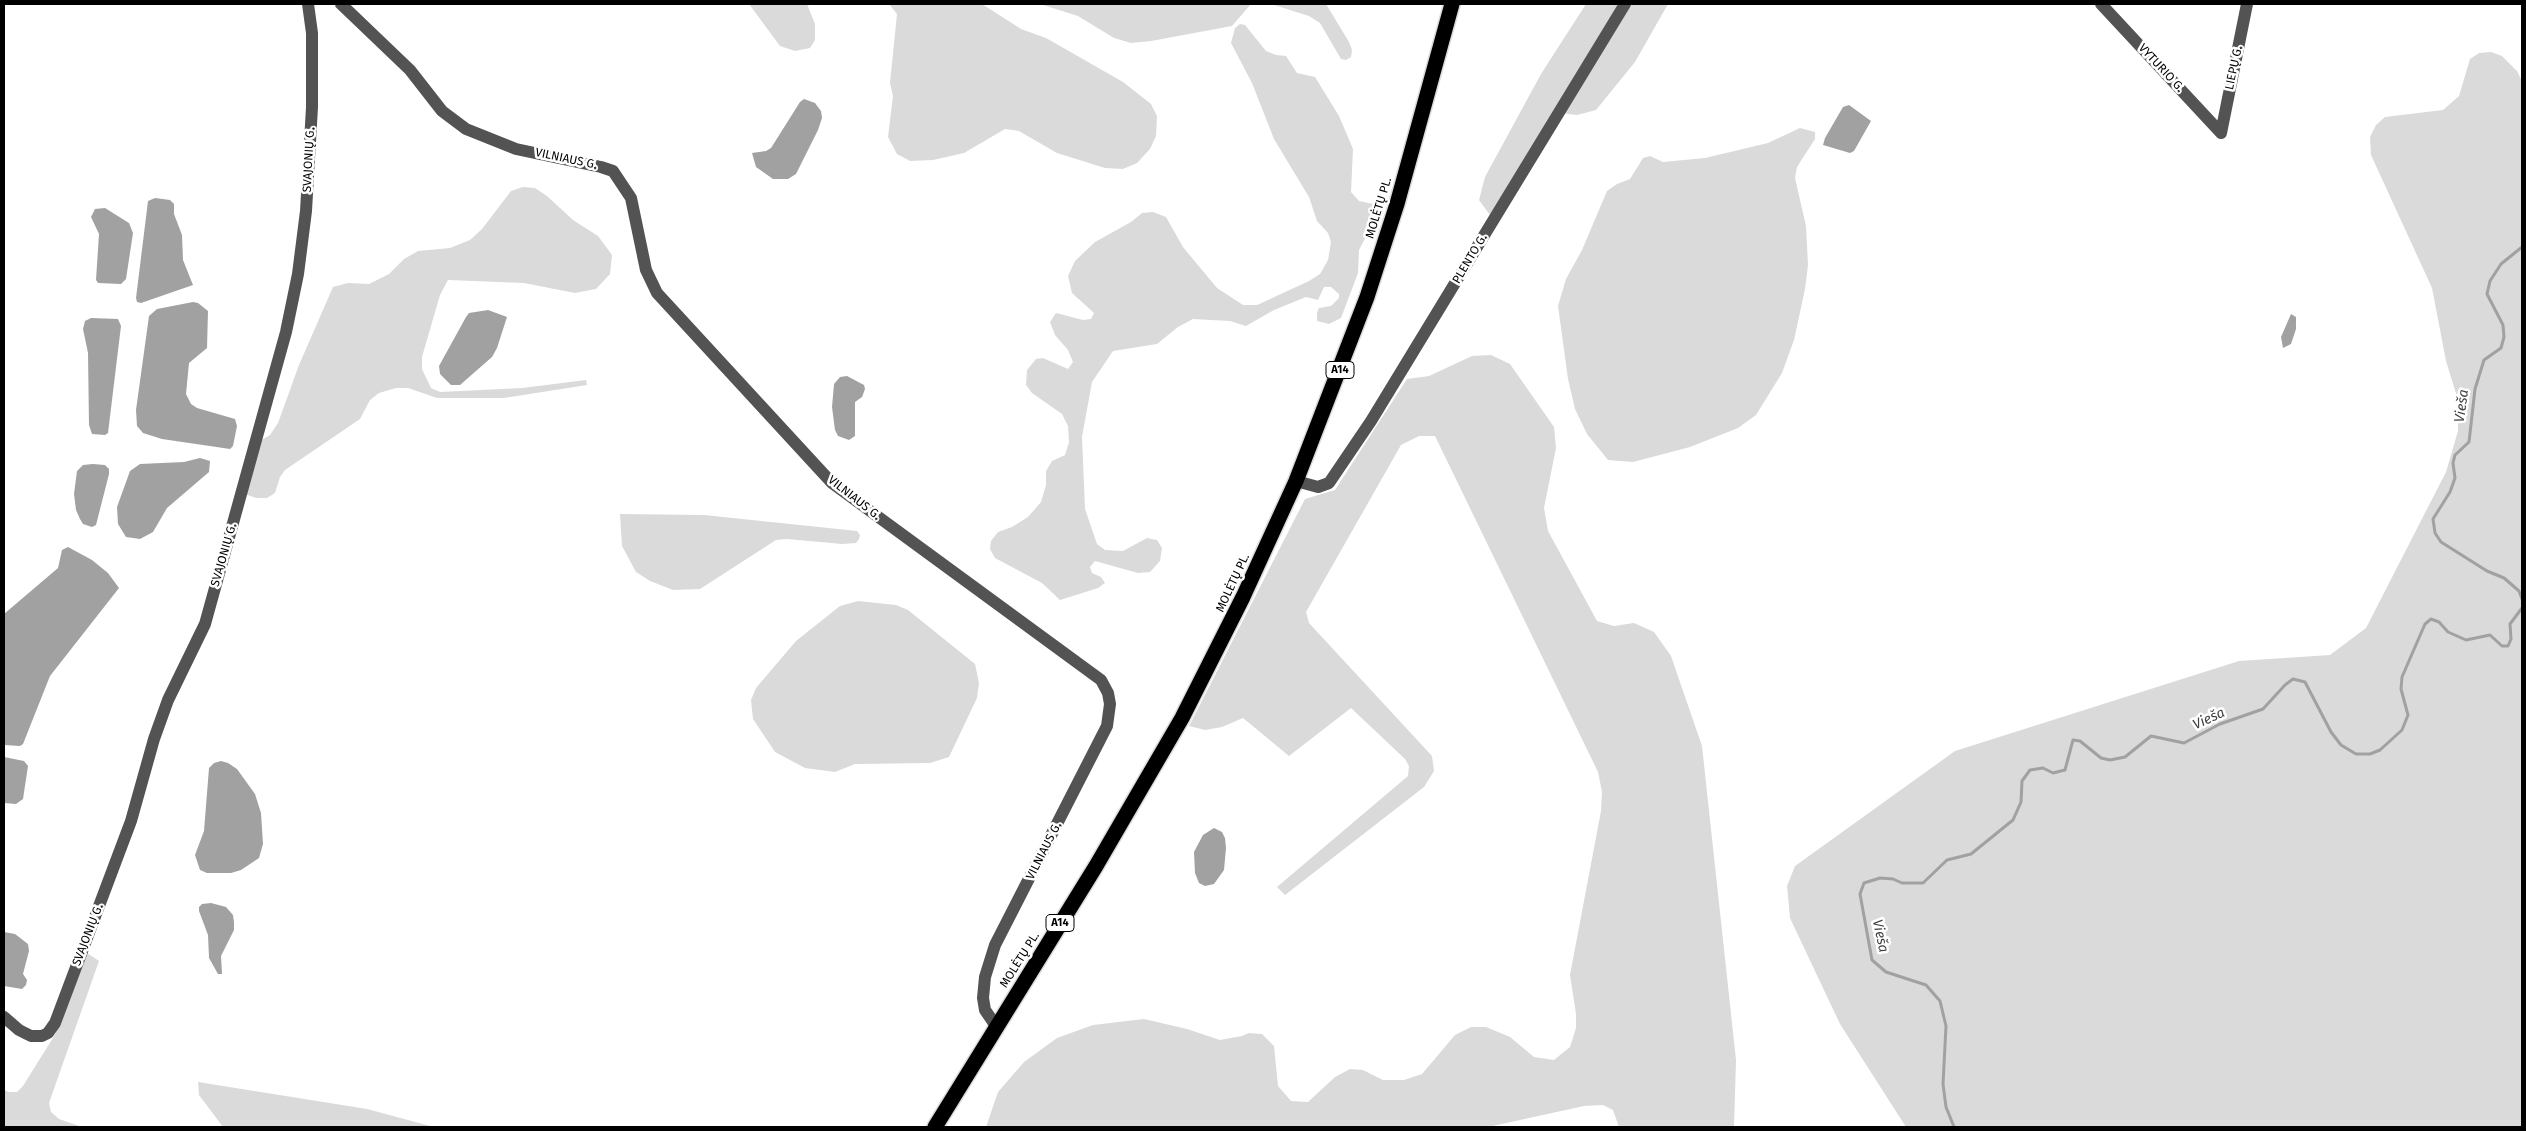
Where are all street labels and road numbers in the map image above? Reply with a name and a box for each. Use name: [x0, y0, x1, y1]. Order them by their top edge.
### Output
street label: VYTURIO G.: [2135, 41, 2187, 95]
street label: LIEPŲ G.: [2222, 45, 2246, 91]
street label: SVAJONIŲ G.: [300, 127, 318, 193]
street label: VILNIAUS G.: [534, 145, 598, 173]
street label: MOLĖTŲ PL.: [1363, 176, 1395, 240]
street label: PLENTO G.: [1450, 232, 1490, 286]
road number: A14: [1326, 362, 1354, 378]
street label: VILNIAUS G.: [825, 473, 883, 523]
street label: SVAJONIŲ G.: [208, 522, 240, 588]
street label: MOLĖTŲ PL.: [1213, 551, 1253, 615]
street label: VILNIAUS G.: [1023, 820, 1065, 882]
street label: SVAJONIŲ G.: [70, 902, 106, 968]
road number: A14: [1046, 914, 1074, 931]
street label: MOLĖTŲ PL.: [997, 929, 1043, 991]

